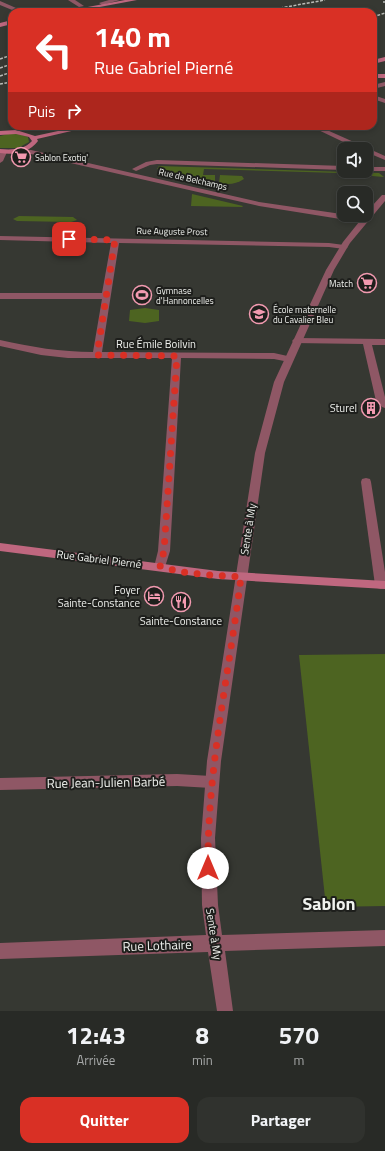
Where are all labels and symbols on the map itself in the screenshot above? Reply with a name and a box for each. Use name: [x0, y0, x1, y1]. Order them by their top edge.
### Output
supermarket icon: Sablon Exotiq': [10, 146, 32, 168]
place label: Sablon Exotiq': [35, 151, 88, 164]
street label: Rue de Belchamps: [157, 165, 229, 193]
pin: [52, 222, 86, 256]
street label: Rue Auguste Prost: [137, 224, 208, 238]
supermarket icon: Match: [356, 272, 378, 294]
place label: Match: [329, 277, 353, 290]
sports icon: Gymnase d'Hannoncelles: [131, 284, 153, 306]
place label: Gymnase d'Hannoncelles: [156, 284, 214, 307]
school or university icon: École maternelle du Cavalier Bleu: [248, 303, 270, 325]
place label: École maternelle du Cavalier Bleu: [273, 303, 337, 326]
street label: Rue Émile Boilvin: [116, 336, 196, 352]
building icon: Sturel: [360, 397, 382, 419]
place label: Sturel: [330, 400, 357, 416]
street label: Sente à My: [236, 502, 260, 556]
street label: Rue Gabriel Pierné: [56, 546, 143, 572]
place label: Foyer Sainte-Constance: [58, 582, 140, 611]
hotel icon: Foyer Sainte-Constance: [143, 585, 165, 607]
restaurant icon: Sainte-Constance: [170, 591, 192, 613]
place label: Sainte-Constance: [140, 613, 223, 629]
street label: Rue Jean-Julien Barbé: [46, 771, 166, 793]
position arrow: [187, 847, 229, 889]
district label: Sablon: [302, 890, 356, 917]
street label: Sente à My: [202, 907, 226, 961]
street label: Rue Lothaire: [122, 934, 192, 956]

